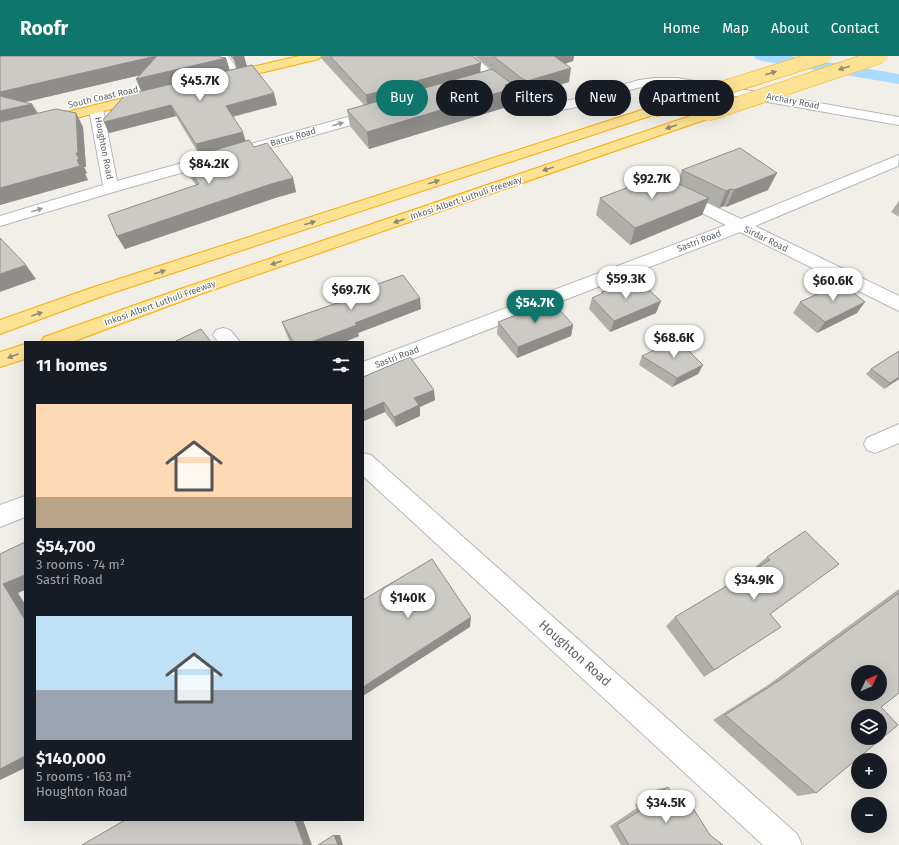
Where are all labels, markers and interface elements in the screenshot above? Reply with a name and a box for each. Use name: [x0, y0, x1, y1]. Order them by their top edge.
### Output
text: Roofr: [20, 17, 68, 40]
text: Home: [663, 20, 700, 37]
text: Map: [722, 20, 749, 37]
text: About: [771, 20, 809, 37]
text: Contact: [831, 20, 879, 37]
one-way arrow: [838, 66, 850, 72]
pin: $45.7K: [167, 68, 233, 102]
one-way arrow: [766, 70, 778, 76]
text: $45.7K: [181, 73, 219, 88]
chip: Buy: [376, 80, 428, 116]
chip: Rent: [436, 80, 493, 116]
chip: Filters: [501, 80, 567, 116]
chip: New: [575, 80, 631, 116]
chip: Apartment: [639, 80, 734, 116]
street label: South Coast Road: [67, 84, 139, 110]
street label: Archary Road: [766, 91, 820, 111]
street label: Houghton Road: [93, 116, 115, 180]
one-way arrow: [331, 121, 344, 127]
one-way arrow: [665, 124, 677, 130]
street label: Bacus Road: [269, 126, 317, 148]
pin: $84.2K: [176, 151, 242, 185]
text: $84.2K: [189, 156, 229, 171]
one-way arrow: [542, 166, 554, 172]
pin: $92.7K: [619, 166, 685, 200]
text: $92.7K: [633, 171, 671, 186]
street label: Inkosi Albert Luthuli Freeway: [409, 174, 524, 222]
one-way arrow: [428, 179, 440, 185]
one-way arrow: [32, 207, 44, 213]
one-way arrow: [393, 218, 405, 224]
one-way arrow: [304, 220, 316, 226]
street label: Sirdar Road: [742, 224, 790, 254]
street label: Sastri Road: [676, 228, 722, 254]
one-way arrow: [270, 260, 282, 266]
pin: $59.3K: [593, 266, 659, 300]
pin: $60.6K: [800, 268, 866, 302]
one-way arrow: [154, 269, 166, 275]
text: $59.3K: [606, 271, 646, 286]
text: $60.6K: [813, 273, 853, 288]
pin: $69.7K: [318, 277, 384, 311]
street label: Inkosi Albert Luthuli Freeway: [103, 278, 217, 328]
text: $69.7K: [332, 282, 371, 297]
pin: $54.7K: [502, 290, 568, 324]
text: $54.7K: [516, 295, 554, 310]
one-way arrow: [31, 310, 43, 316]
pin: $68.6K: [641, 325, 707, 359]
text: $68.6K: [654, 330, 694, 345]
street label: Sastri Road: [374, 344, 420, 370]
one-way arrow: [6, 353, 18, 359]
icon: filters: [330, 354, 352, 376]
text: 11 homes: [36, 355, 107, 376]
icon: home: [158, 430, 230, 502]
text: $54,700: [36, 536, 96, 557]
text: 3 rooms · 74 m²: [36, 557, 125, 572]
pin: $34.9K: [721, 567, 787, 601]
text: Sastri Road: [36, 572, 103, 587]
text: $34.9K: [734, 572, 774, 587]
pin: $140K: [380, 585, 436, 619]
text: $140K: [390, 590, 426, 605]
street label: Houghton Road: [536, 617, 614, 689]
icon: home: [158, 642, 230, 714]
north arrow: [851, 665, 887, 701]
map controls: [851, 665, 887, 833]
button: layers: [851, 709, 887, 745]
text: $140,000: [36, 748, 106, 769]
button: +: [851, 753, 887, 789]
text: 5 rooms · 163 m²: [36, 769, 132, 784]
text: Houghton Road: [36, 784, 128, 799]
pin: $34.5K: [633, 790, 699, 824]
text: $34.5K: [646, 795, 686, 810]
button: −: [851, 797, 887, 833]

